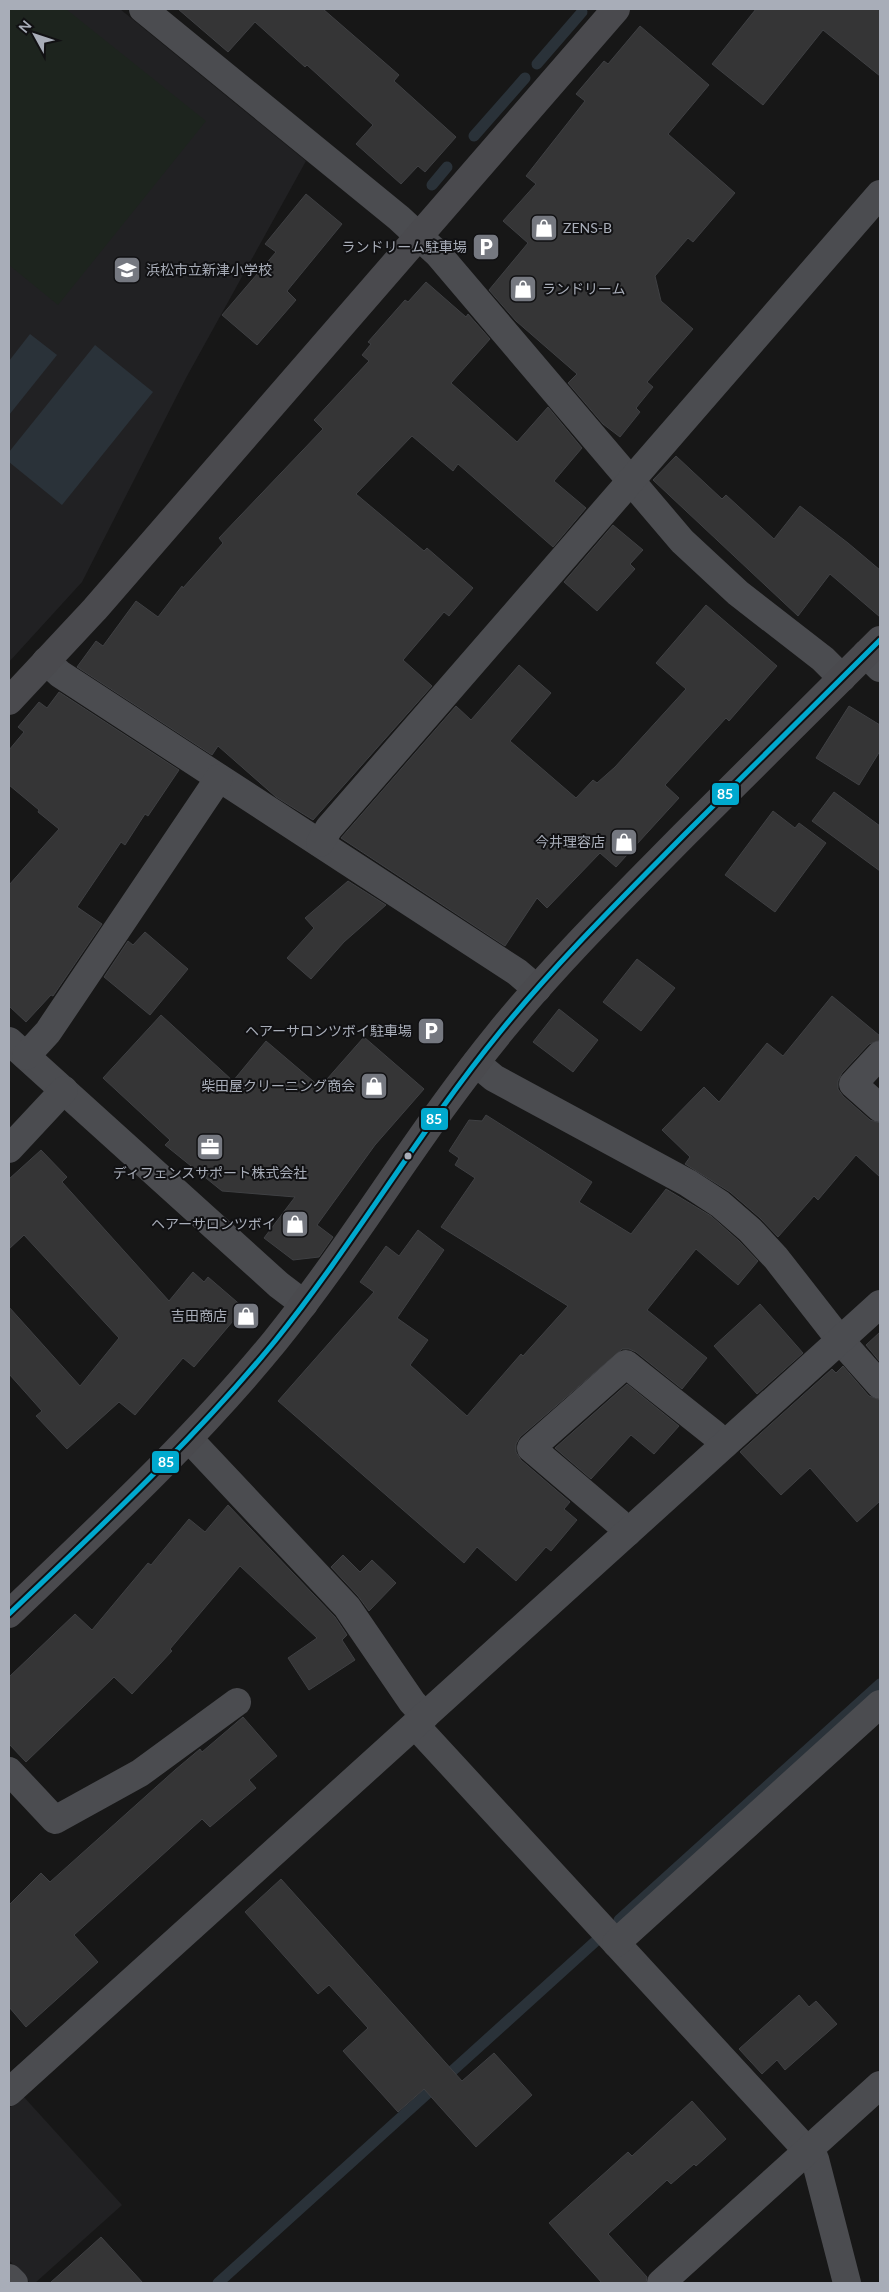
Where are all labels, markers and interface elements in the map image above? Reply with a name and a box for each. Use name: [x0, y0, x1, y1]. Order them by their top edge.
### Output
north arrow: [10, 10, 60, 60]
text: N: [15, 17, 35, 36]
shop icon: ZENS-B: [529, 213, 559, 243]
place label: ZENS-B: [563, 219, 612, 236]
parking icon: ランドリーム駐車場: [471, 232, 501, 262]
place label: ランドリーム駐車場: [341, 238, 467, 255]
school or university icon: 浜松市立新津小学校: [112, 255, 142, 285]
place label: 浜松市立新津小学校: [146, 261, 272, 278]
shop icon: ランドリーム: [508, 274, 538, 304]
place label: ランドリーム: [542, 280, 626, 297]
line badge: 85: [711, 782, 740, 806]
text: 85: [717, 785, 733, 802]
shop icon: 今井理容店: [609, 827, 639, 857]
place label: 今井理容店: [535, 833, 605, 850]
parking icon: ヘアーサロンツボイ駐車場: [416, 1016, 446, 1046]
place label: ヘアーサロンツボイ駐車場: [245, 1022, 412, 1039]
shop icon: 柴田屋クリーニング商会: [359, 1071, 389, 1101]
place label: 柴田屋クリーニング商会: [201, 1077, 355, 1094]
line badge: 85: [420, 1107, 449, 1131]
text: 85: [426, 1110, 442, 1127]
office icon: ディフェンスサポート株式会社: [195, 1132, 225, 1162]
unlabelled marker: [403, 1151, 413, 1161]
place label: ディフェンスサポート株式会社: [113, 1164, 307, 1181]
shop icon: ヘアーサロンツボイ: [280, 1209, 310, 1239]
place label: ヘアーサロンツボイ: [151, 1215, 276, 1232]
shop icon: 吉田商店: [231, 1301, 261, 1331]
place label: 吉田商店: [171, 1307, 227, 1324]
line badge: 85: [151, 1450, 180, 1474]
text: 85: [158, 1453, 174, 1470]

